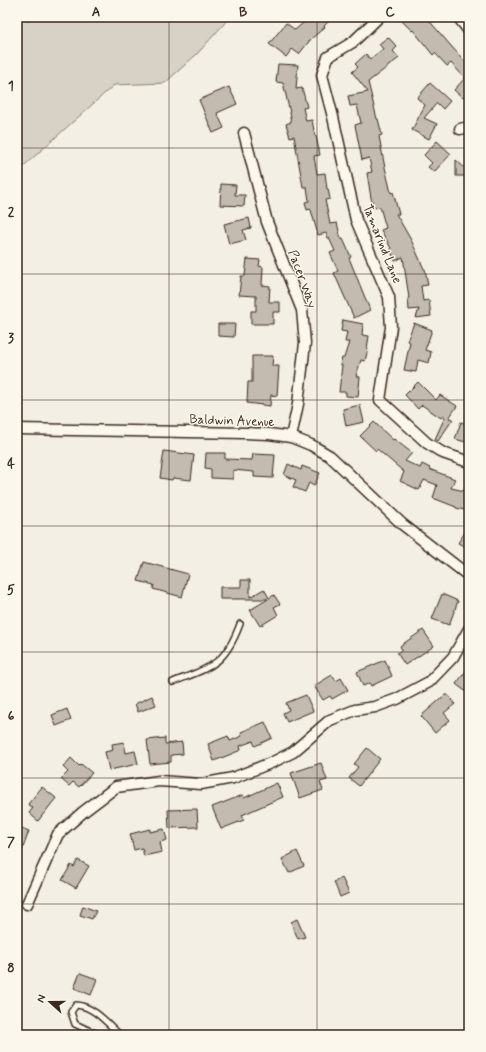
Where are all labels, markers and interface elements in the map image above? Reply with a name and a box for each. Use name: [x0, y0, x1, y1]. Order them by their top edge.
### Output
text: A: [92, 4, 100, 21]
text: B: [239, 4, 248, 21]
text: C: [385, 4, 395, 21]
text: 1: [8, 78, 14, 95]
street label: Tamarind Lane: [358, 202, 406, 286]
text: 2: [8, 204, 15, 221]
street label: Pacer Way: [284, 248, 320, 311]
text: 3: [8, 330, 14, 347]
street label: Baldwin Avenue: [189, 411, 275, 431]
text: 4: [7, 456, 15, 473]
text: 5: [7, 582, 15, 599]
text: 6: [8, 708, 15, 725]
text: 7: [7, 834, 15, 851]
text: 8: [7, 960, 15, 977]
north arrow: [30, 982, 70, 1022]
text: N: [34, 993, 49, 1005]

